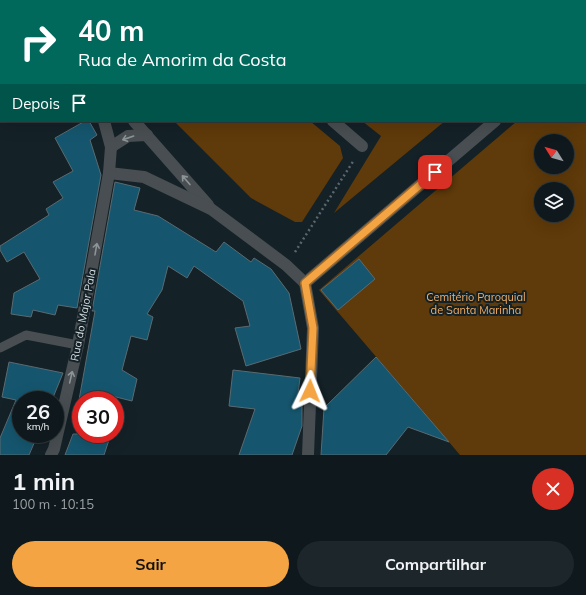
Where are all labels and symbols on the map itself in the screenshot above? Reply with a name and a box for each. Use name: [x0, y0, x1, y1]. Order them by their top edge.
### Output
north arrow: [534, 134, 574, 174]
one-way arrow: [122, 135, 134, 142]
pin: [418, 155, 452, 189]
one-way arrow: [181, 174, 190, 185]
one-way arrow: [92, 243, 100, 256]
street label: Rua do Major Pala: [67, 268, 99, 362]
park label: Cemitério Paroquial de Santa Marinha: [426, 290, 526, 317]
position arrow: [289, 370, 331, 412]
one-way arrow: [68, 371, 76, 384]
speed limit sign: 30: [72, 391, 124, 443]

